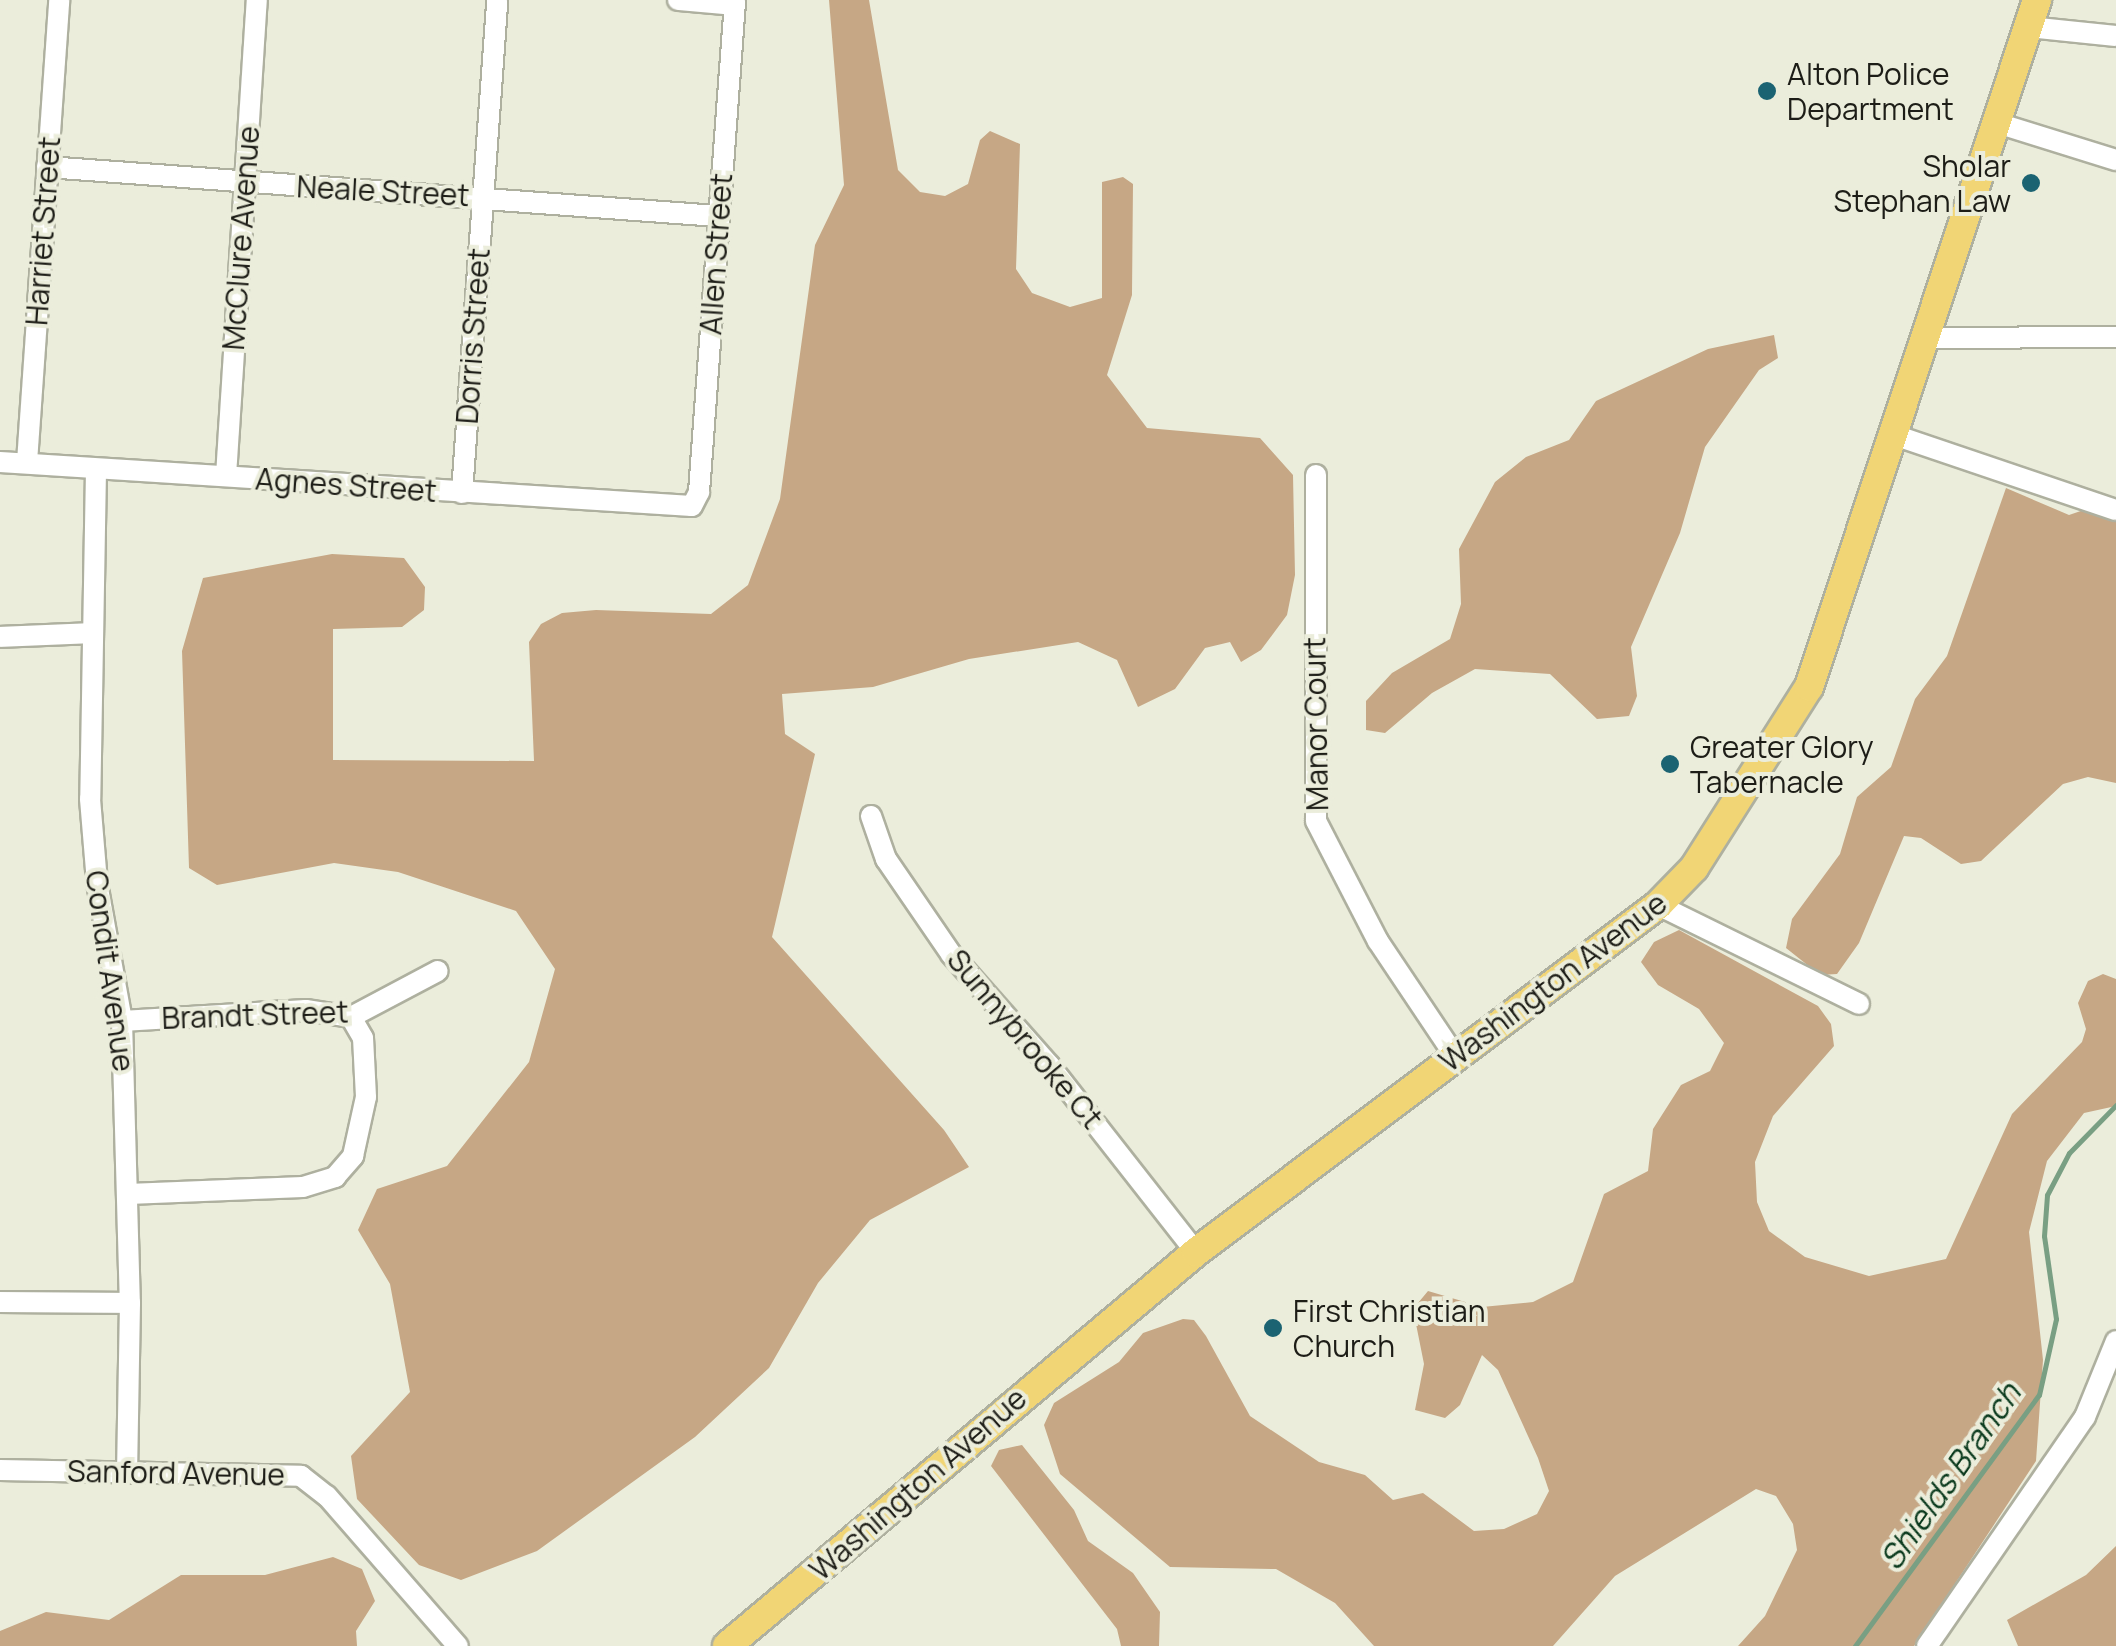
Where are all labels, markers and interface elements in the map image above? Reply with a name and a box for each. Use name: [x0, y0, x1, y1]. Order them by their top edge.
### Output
place label: Alton Police Department: [1787, 56, 1954, 126]
marker: Alton Police Department: [1756, 80, 1778, 102]
street label: McClure Avenue: [215, 125, 267, 351]
street label: Harriet Street: [18, 135, 68, 327]
place label: Sholar Stephan Law: [1834, 148, 2011, 218]
street label: Neale Street: [296, 168, 470, 214]
street label: Allen Street: [692, 172, 740, 336]
marker: Sholar Stephan Law: [2020, 172, 2042, 194]
street label: Dorris Street: [449, 247, 497, 425]
street label: Agnes Street: [254, 461, 438, 509]
street label: Manor Court: [1296, 637, 1336, 811]
place label: Greater Glory Tabernacle: [1690, 729, 1874, 800]
marker: Greater Glory Tabernacle: [1659, 753, 1681, 775]
street label: Condit Avenue: [78, 868, 142, 1074]
street label: Washington Avenue: [1432, 885, 1674, 1079]
street label: Sunnybrooke Ct: [940, 942, 1110, 1136]
street label: Brandt Street: [161, 994, 349, 1036]
place label: First Christian Church: [1293, 1293, 1485, 1364]
marker: First Christian Church: [1262, 1317, 1284, 1339]
water label: Shields Branch: [1872, 1376, 2028, 1576]
street label: Washington Avenue: [802, 1380, 1034, 1588]
street label: Sanford Avenue: [67, 1453, 285, 1493]

